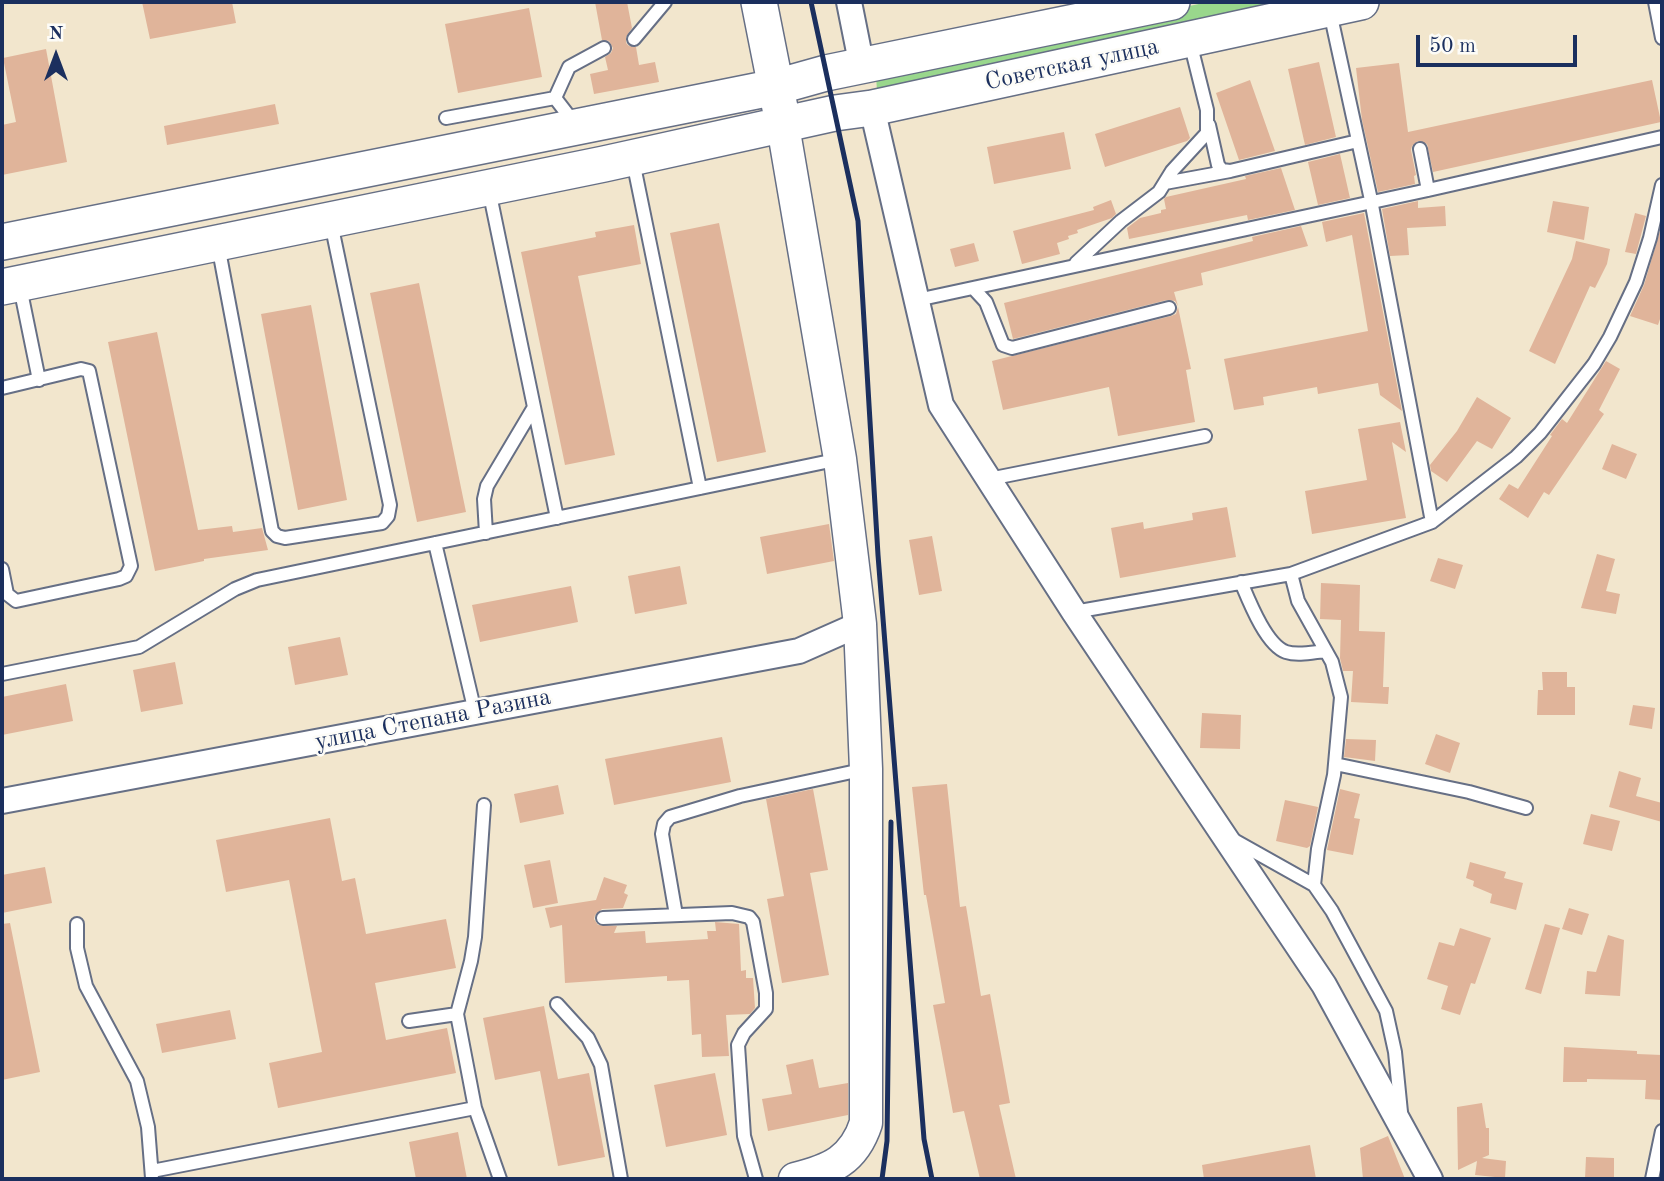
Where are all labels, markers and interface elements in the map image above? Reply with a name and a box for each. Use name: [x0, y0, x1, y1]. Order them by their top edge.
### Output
north arrow: [21, 21, 91, 91]
scale bar: [1419, 21, 1580, 65]
text: N: [49, 25, 63, 44]
street label: Советская улица: [983, 33, 1161, 97]
text: 50 m: [1429, 36, 1476, 57]
street label: улица Степана Разина: [313, 683, 553, 757]

